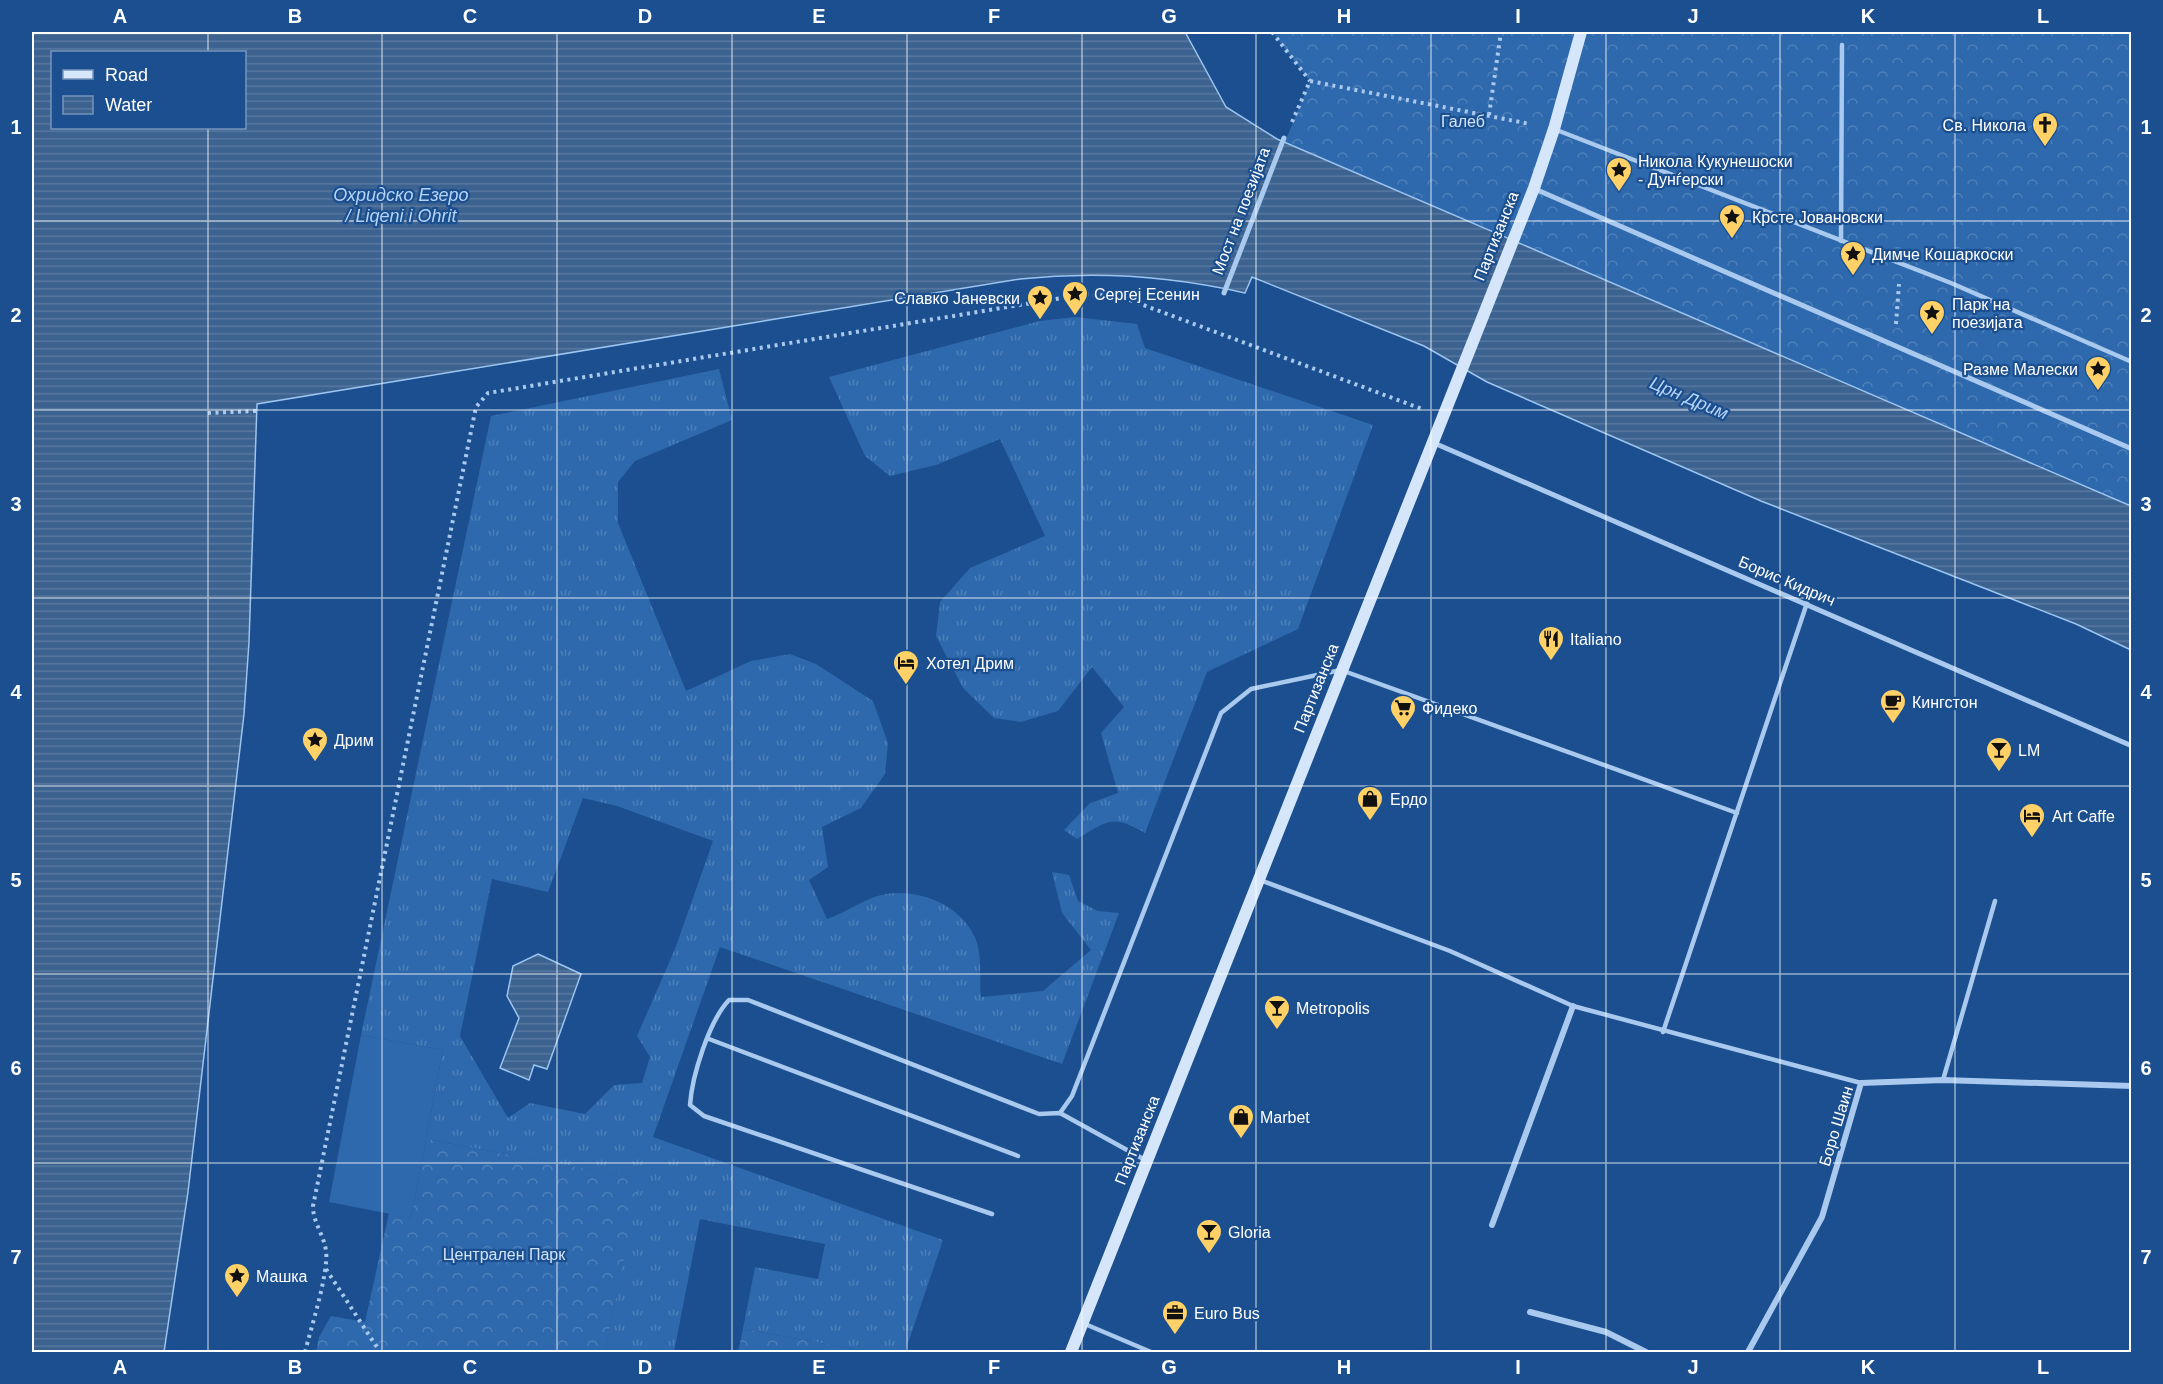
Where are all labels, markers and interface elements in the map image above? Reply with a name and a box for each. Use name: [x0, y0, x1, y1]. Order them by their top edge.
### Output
text: A: [113, 5, 127, 27]
text: B: [288, 5, 302, 27]
text: C: [463, 5, 477, 27]
text: D: [638, 5, 652, 27]
text: E: [812, 5, 826, 27]
text: F: [988, 5, 1000, 27]
text: G: [1161, 5, 1177, 27]
text: H: [1337, 5, 1351, 27]
text: I: [1515, 5, 1521, 27]
text: J: [1687, 5, 1699, 27]
text: K: [1861, 5, 1876, 27]
text: L: [2037, 5, 2049, 27]
legend: [51, 51, 246, 129]
text: Road: [105, 65, 148, 85]
text: Water: [105, 95, 152, 115]
church icon: Св. Никола: [2030, 110, 2060, 148]
park label: Галеб: [1441, 113, 1485, 130]
text: 1: [10, 116, 22, 138]
text: 1: [2140, 116, 2152, 138]
place label: Св. Никола: [1943, 117, 2026, 134]
street label: Мост на поезијата: [1209, 145, 1273, 277]
place label: Никола Кукунешоски - Дунѓерски: [1638, 153, 1793, 188]
place icon: Никола Кукунешоски - Дунѓерски: [1604, 155, 1634, 193]
water label: Охридско Езеро / Liqeni i Ohrit: [333, 185, 469, 226]
street label: Партизанска: [1470, 189, 1522, 283]
place icon: Крсте Јовановски: [1717, 202, 1747, 240]
place label: Крсте Јовановски: [1752, 209, 1883, 226]
place icon: Димче Кошаркоски: [1838, 239, 1868, 277]
place label: Димче Кошаркоски: [1872, 246, 2013, 263]
place icon: Сергеј Есенин: [1060, 279, 1090, 317]
place icon: Славко Јаневски: [1025, 283, 1055, 321]
place label: Сергеј Есенин: [1094, 286, 1200, 303]
place label: Славко Јаневски: [894, 290, 1020, 307]
place label: Парк на поезијата: [1952, 296, 2023, 331]
place icon: Парк на поезијата: [1917, 298, 1947, 336]
text: 2: [10, 304, 22, 326]
text: 2: [2140, 304, 2152, 326]
place icon: Разме Малески: [2083, 354, 2113, 392]
place label: Разме Малески: [1963, 361, 2078, 378]
water label: Црн Дрим: [1647, 373, 1731, 423]
text: 3: [10, 493, 22, 515]
text: 3: [2140, 493, 2152, 515]
street label: Борис Кидрич: [1736, 553, 1838, 609]
restaurant icon: Italiano: [1536, 624, 1566, 662]
place label: Italiano: [1570, 631, 1622, 648]
street label: Партизанска: [1290, 641, 1342, 735]
hotel icon: Хотел Дрим: [891, 648, 921, 686]
place label: Хотел Дрим: [926, 655, 1014, 672]
text: 4: [10, 681, 22, 703]
text: 4: [2140, 681, 2152, 703]
cafe icon: Кингстон: [1878, 687, 1908, 725]
supermarket icon: Фидеко: [1388, 693, 1418, 731]
place label: Кингстон: [1912, 694, 1977, 711]
place label: Фидеко: [1422, 700, 1478, 717]
place icon: Дрим: [300, 725, 330, 763]
place label: Дрим: [334, 732, 374, 749]
bar icon: LM: [1984, 735, 2014, 773]
place label: LM: [2018, 742, 2040, 759]
shop icon: Ердо: [1355, 784, 1385, 822]
place label: Ердо: [1390, 791, 1428, 808]
hotel icon: Art Caffe: [2017, 801, 2047, 839]
place label: Art Caffe: [2052, 808, 2115, 825]
text: 5: [10, 869, 22, 891]
text: 5: [2140, 869, 2152, 891]
bar icon: Metropolis: [1262, 993, 1292, 1031]
place label: Metropolis: [1296, 1000, 1370, 1017]
text: 6: [10, 1057, 22, 1079]
text: 6: [2140, 1057, 2152, 1079]
street label: Боро Шаин: [1816, 1084, 1856, 1168]
street label: Партизанска: [1111, 1093, 1163, 1187]
shop icon: Marbet: [1226, 1102, 1256, 1140]
place label: Marbet: [1260, 1109, 1310, 1126]
bar icon: Gloria: [1194, 1217, 1224, 1255]
place label: Gloria: [1228, 1224, 1271, 1241]
text: 7: [10, 1246, 22, 1268]
park label: Централен Парк: [443, 1246, 566, 1263]
text: 7: [2140, 1246, 2152, 1268]
place icon: Машка: [222, 1261, 252, 1299]
place label: Машка: [256, 1268, 308, 1285]
office icon: Euro Bus: [1160, 1298, 1190, 1336]
place label: Euro Bus: [1194, 1305, 1260, 1322]
text: A: [113, 1356, 127, 1378]
text: B: [288, 1356, 302, 1378]
text: C: [463, 1356, 477, 1378]
text: D: [638, 1356, 652, 1378]
text: E: [812, 1356, 826, 1378]
text: F: [988, 1356, 1000, 1378]
text: G: [1161, 1356, 1177, 1378]
text: H: [1337, 1356, 1351, 1378]
text: I: [1515, 1356, 1521, 1378]
text: J: [1687, 1356, 1699, 1378]
text: K: [1861, 1356, 1876, 1378]
text: L: [2037, 1356, 2049, 1378]

